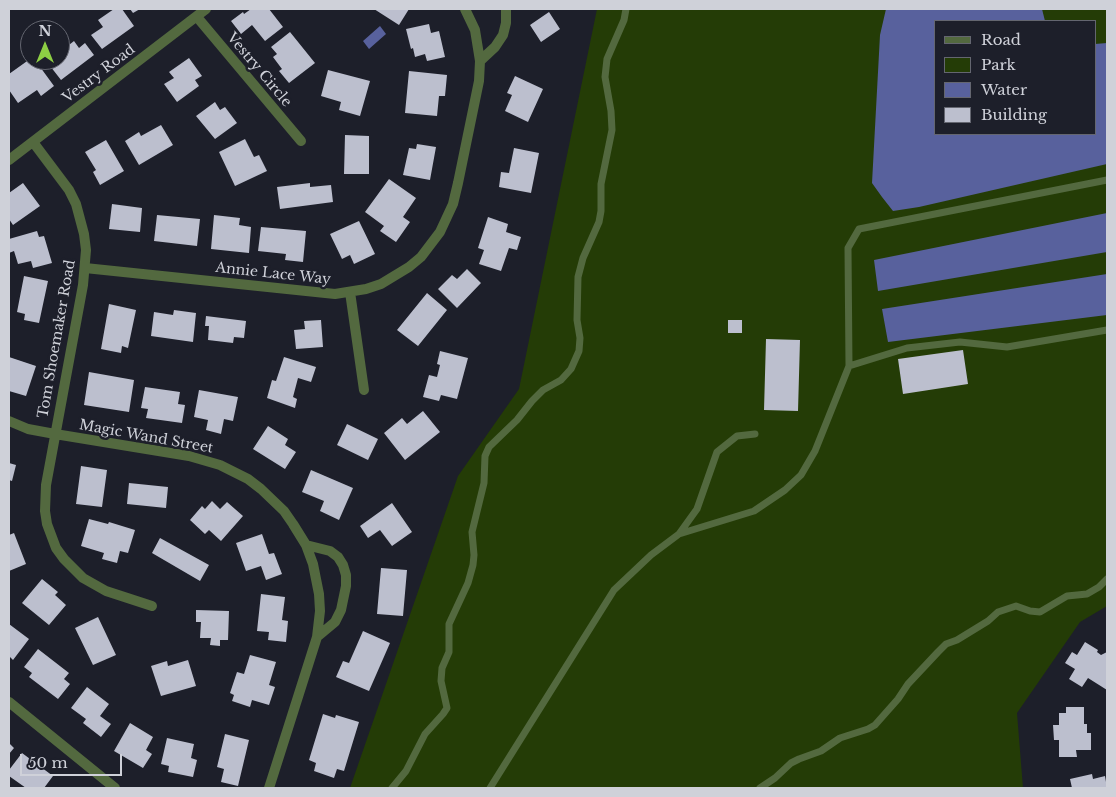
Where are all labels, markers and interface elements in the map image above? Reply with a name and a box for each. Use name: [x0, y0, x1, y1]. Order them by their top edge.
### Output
north arrow: [20, 20, 70, 70]
legend: [934, 20, 1096, 135]
text: N: [38, 22, 52, 40]
street label: Vestry Circle: [223, 29, 295, 111]
text: Road: [981, 30, 1021, 49]
street label: Vestry Road: [59, 41, 139, 107]
text: Park: [981, 55, 1016, 74]
text: Water: [981, 80, 1027, 99]
text: Building: [981, 105, 1047, 124]
street label: Tom Shoemaker Road: [35, 258, 79, 420]
street label: Annie Lace Way: [214, 260, 332, 288]
street label: Magic Wand Street: [78, 417, 214, 457]
scale bar: [22, 744, 125, 776]
text: 50 m: [28, 753, 68, 772]

